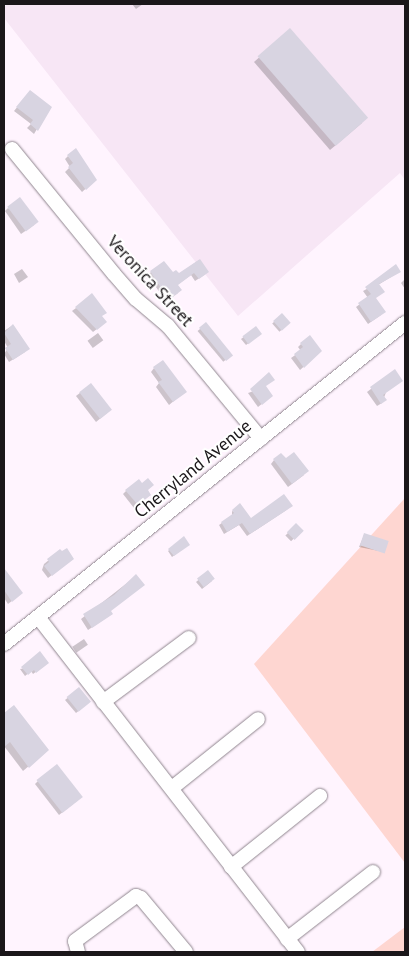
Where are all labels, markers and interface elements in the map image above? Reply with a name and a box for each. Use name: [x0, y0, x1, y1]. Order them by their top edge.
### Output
street label: Veronica Street: [102, 231, 198, 331]
street label: Cherryland Avenue: [130, 415, 256, 523]

